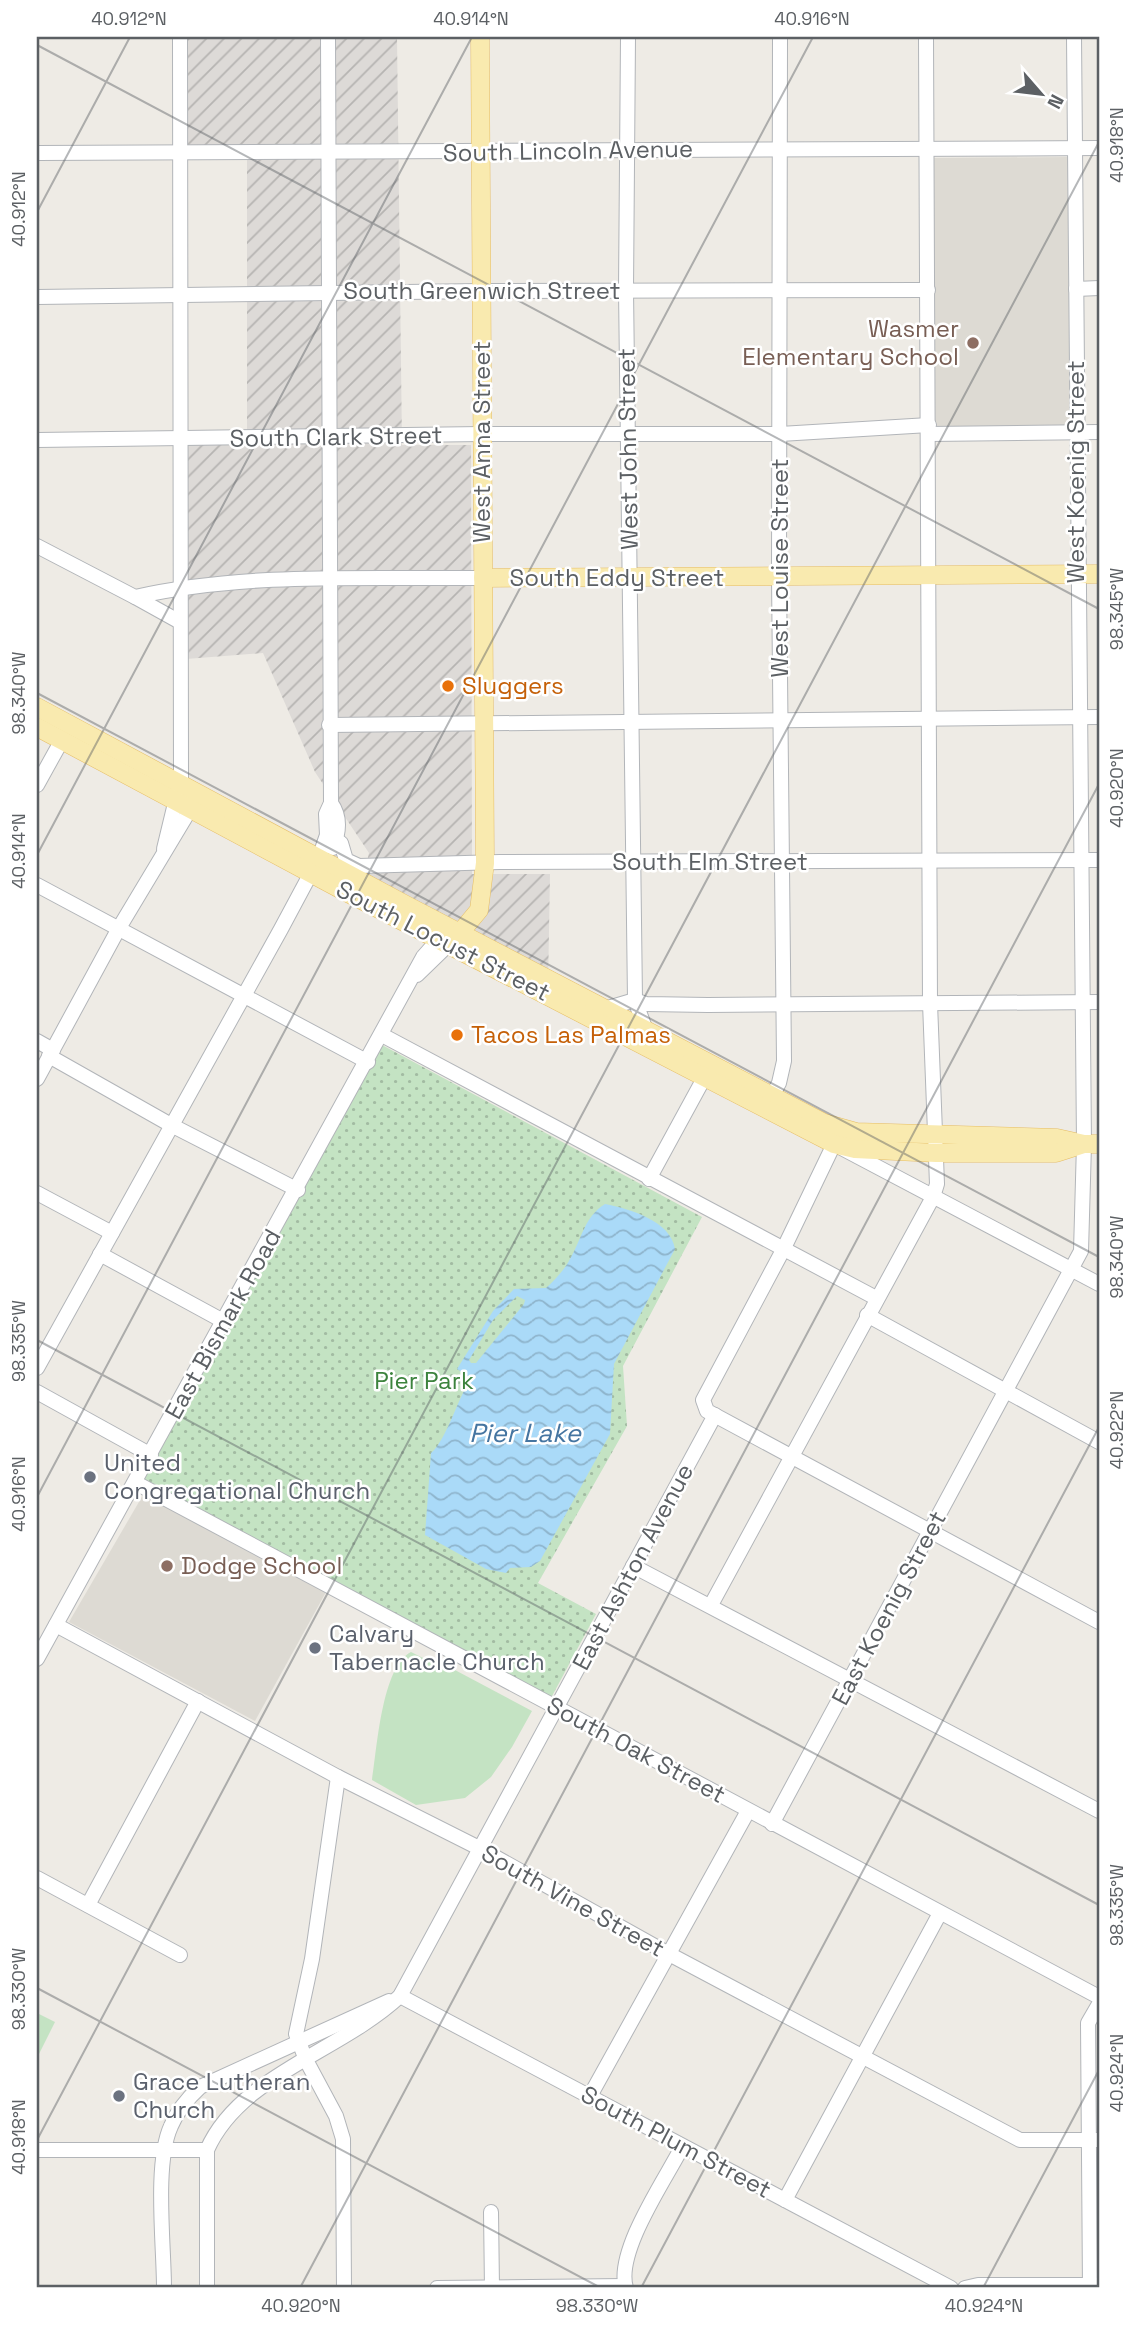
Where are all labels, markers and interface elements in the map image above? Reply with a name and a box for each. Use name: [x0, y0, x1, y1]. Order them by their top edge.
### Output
text: 40.912°N: [91, 7, 167, 30]
text: 40.914°N: [433, 7, 509, 30]
text: 40.916°N: [774, 7, 850, 30]
north arrow: [1006, 60, 1076, 130]
text: N: [1042, 90, 1070, 113]
text: 40.918°N: [1105, 107, 1128, 183]
street label: South Lincoln Avenue: [443, 133, 693, 168]
text: 40.912°N: [7, 171, 30, 247]
street label: South Greenwich Street: [343, 275, 621, 306]
place label: Wasmer Elementary School: [742, 313, 959, 372]
marker: Wasmer Elementary School: [965, 335, 981, 351]
street label: West Anna Street: [466, 341, 497, 543]
street label: West John Street: [610, 348, 645, 550]
street label: West Koenig Street: [1060, 360, 1091, 584]
street label: South Clark Street: [229, 419, 443, 454]
street label: West Louise Street: [764, 458, 795, 678]
street label: South Eddy Street: [510, 562, 724, 593]
text: 98.345°W: [1105, 568, 1128, 650]
text: 98.340°W: [7, 651, 30, 735]
place label: Sluggers: [462, 670, 564, 701]
marker: Sluggers: [440, 678, 456, 694]
text: 40.920°N: [1105, 748, 1128, 828]
text: 40.914°N: [7, 813, 30, 889]
street label: South Elm Street: [612, 846, 808, 877]
street label: South Locust Street: [331, 873, 555, 1008]
place label: Tacos Las Palmas: [471, 1019, 671, 1050]
marker: Tacos Las Palmas: [449, 1027, 465, 1043]
text: 98.340°W: [1105, 1215, 1128, 1299]
street label: East Bismark Road: [157, 1223, 288, 1424]
text: 98.335°W: [7, 1300, 30, 1382]
park label: Pier Park: [374, 1365, 474, 1396]
text: 40.922°N: [1105, 1391, 1128, 1469]
water label: Pier Lake: [469, 1416, 582, 1450]
place label: United Congregational Church: [104, 1447, 370, 1506]
text: 40.916°N: [7, 1456, 30, 1532]
street label: East Ashton Avenue: [565, 1458, 700, 1675]
marker: United Congregational Church: [82, 1469, 98, 1485]
street label: East Koenig Street: [824, 1505, 953, 1710]
place label: Dodge School: [181, 1550, 342, 1581]
marker: Dodge School: [159, 1558, 175, 1574]
place label: Calvary Tabernacle Church: [329, 1618, 545, 1677]
marker: Calvary Tabernacle Church: [307, 1640, 323, 1656]
street label: South Oak Street: [541, 1689, 731, 1810]
street label: South Vine Street: [476, 1837, 670, 1964]
text: 98.335°W: [1105, 1864, 1128, 1946]
text: 98.330°W: [7, 1947, 30, 2030]
text: 40.924°N: [1105, 2034, 1128, 2112]
place label: Grace Lutheran Church: [133, 2066, 311, 2125]
street label: South Plum Street: [576, 2078, 777, 2205]
marker: Grace Lutheran Church: [111, 2088, 127, 2104]
text: 40.918°N: [7, 2099, 30, 2175]
text: 40.920°N: [261, 2294, 341, 2317]
text: 98.330°W: [556, 2294, 639, 2317]
text: 40.924°N: [945, 2294, 1023, 2317]

